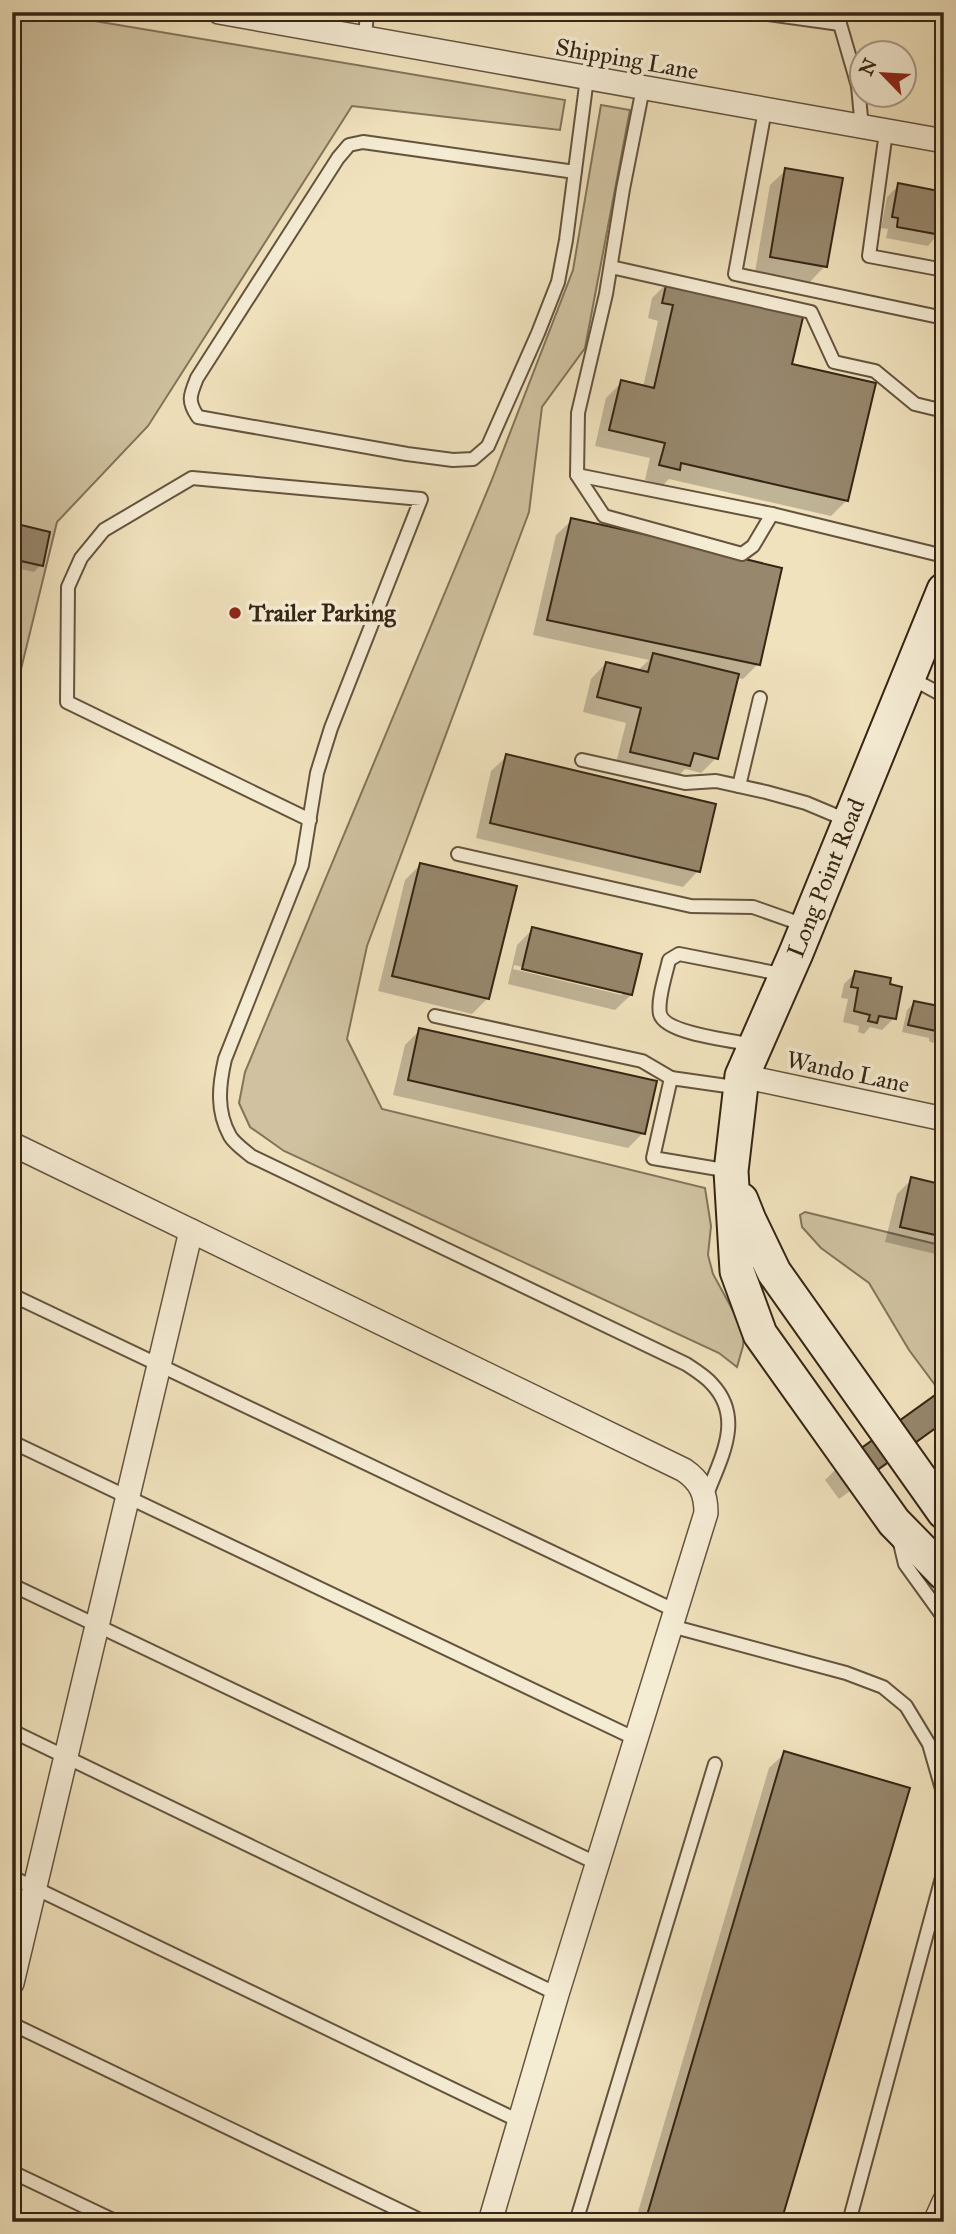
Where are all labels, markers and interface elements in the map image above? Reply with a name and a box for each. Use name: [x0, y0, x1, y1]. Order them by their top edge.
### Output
street label: Shipping Lane: [553, 32, 701, 86]
north arrow: [848, 38, 918, 108]
text: N: [854, 55, 882, 79]
place label: Trailer Parking: [248, 598, 396, 628]
marker: Trailer Parking: [227, 605, 243, 621]
street label: Long Point Road: [780, 794, 872, 962]
street label: Wando Lane: [784, 1044, 912, 1100]

